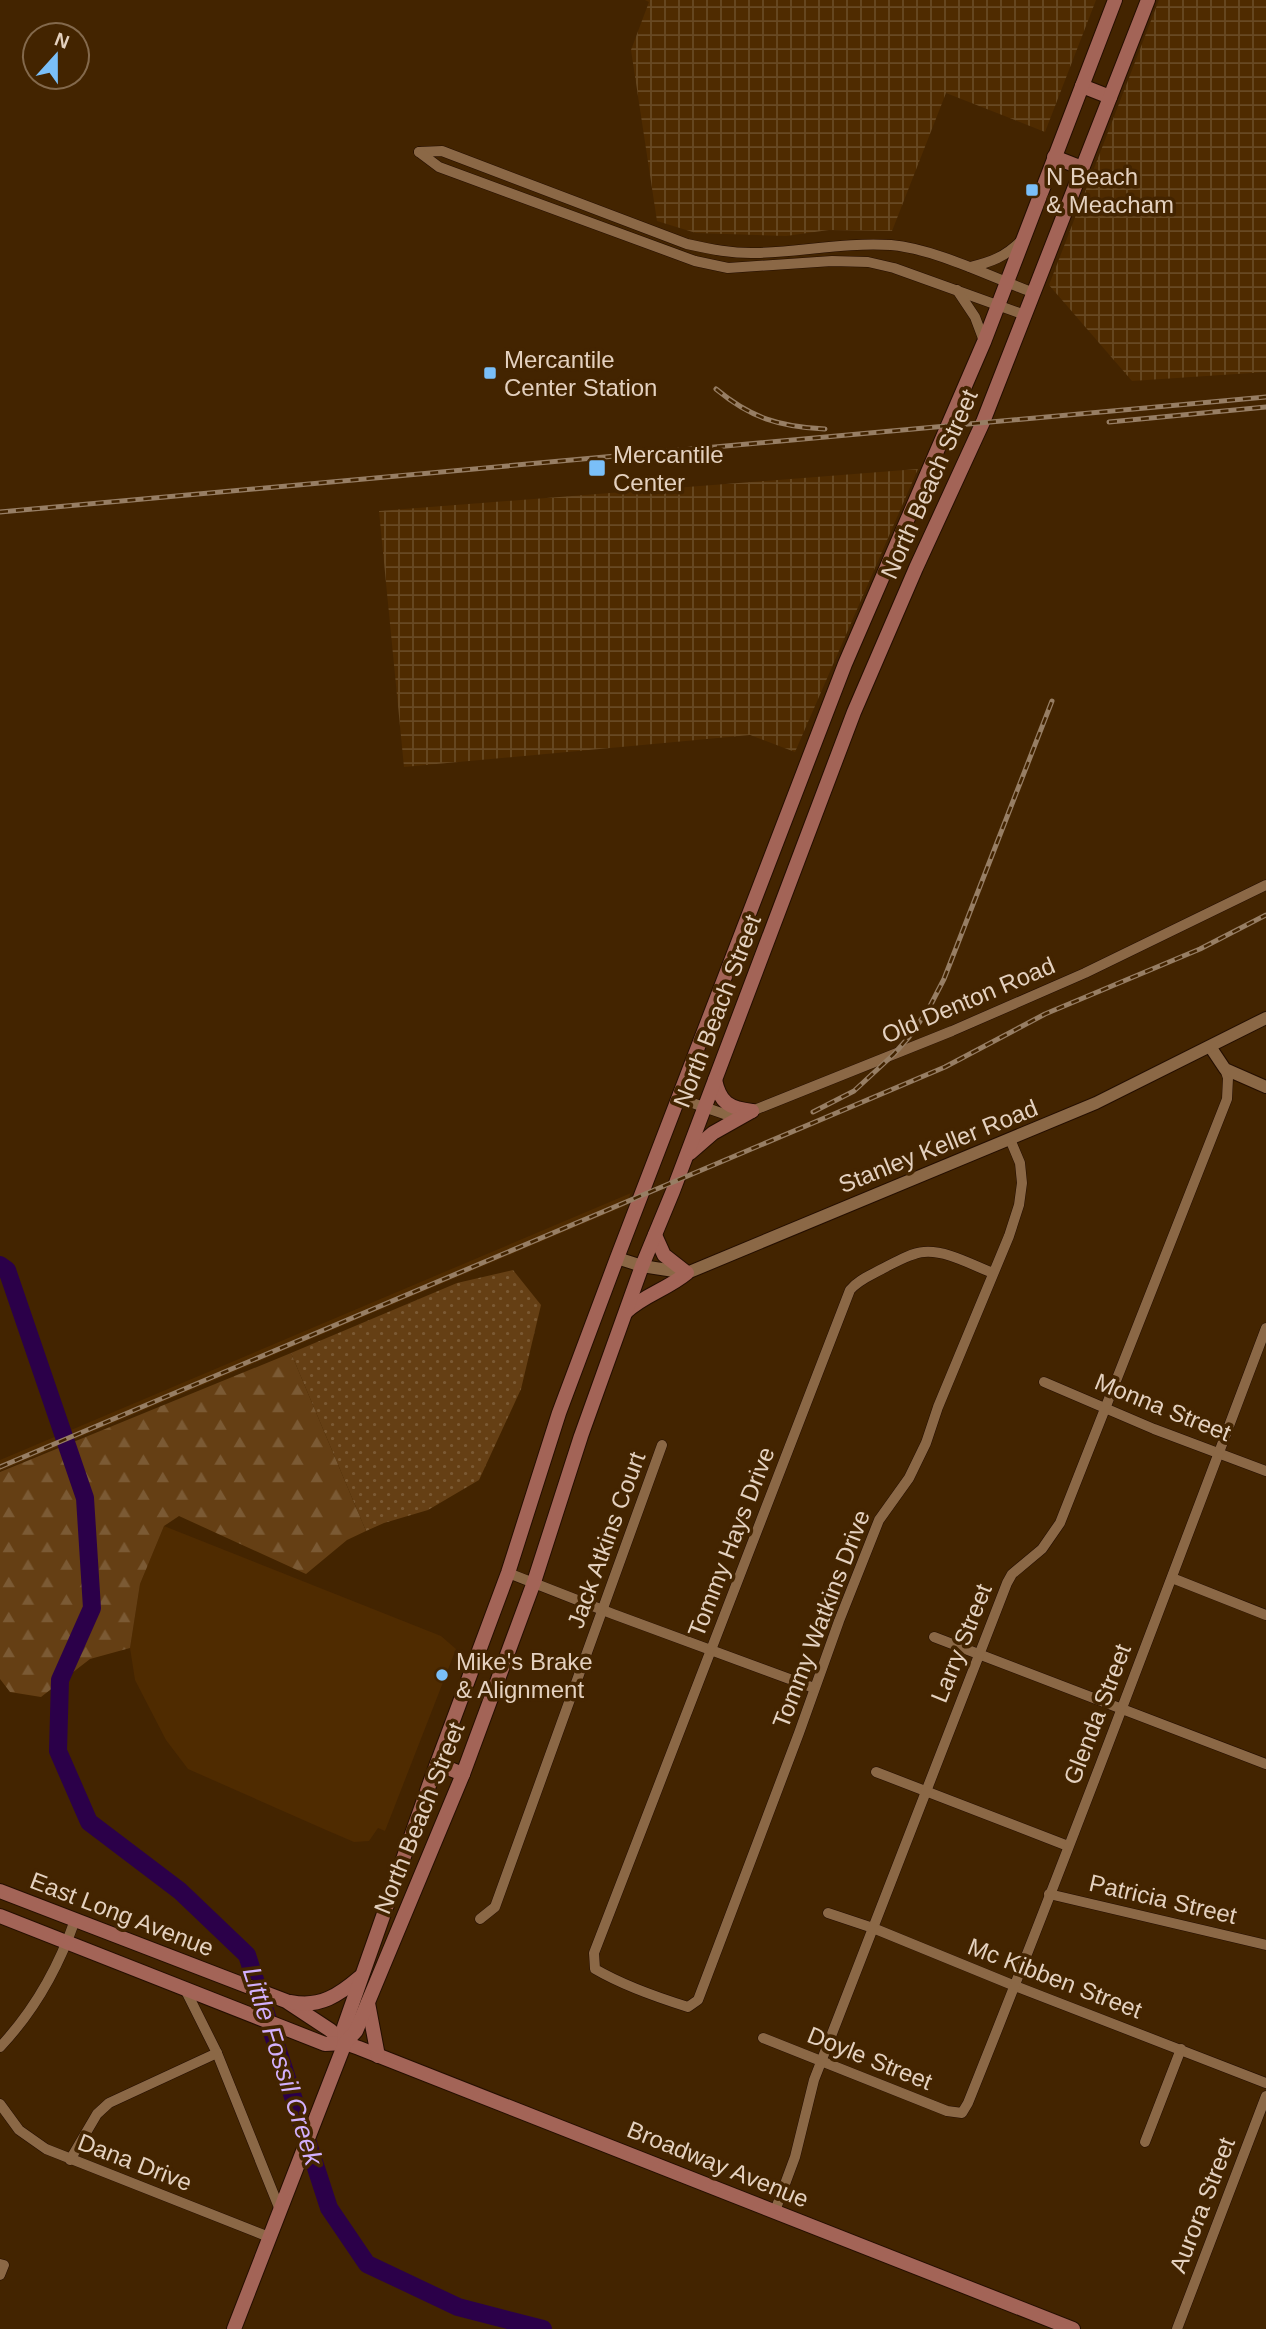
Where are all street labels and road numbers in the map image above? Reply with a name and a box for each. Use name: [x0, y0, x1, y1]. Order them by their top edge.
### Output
street label: North Beach Street: [875, 385, 983, 583]
street label: North Beach Street: [668, 911, 766, 1111]
street label: Old Denton Road: [877, 951, 1059, 1049]
street label: Stanley Keller Road: [835, 1094, 1041, 1198]
street label: Monna Street: [1091, 1367, 1235, 1447]
street label: Tommy Hays Drive: [682, 1443, 780, 1641]
street label: Jack Atkins Court: [562, 1448, 651, 1632]
street label: Tommy Watkins Drive: [767, 1506, 875, 1732]
street label: Larry Street: [925, 1580, 997, 1706]
street label: Glenda Street: [1058, 1640, 1136, 1788]
street label: North Beach Street: [368, 1718, 470, 1918]
street label: East Long Avenue: [26, 1867, 218, 1961]
street label: Patricia Street: [1087, 1869, 1240, 1929]
street label: Mc Kibben Street: [964, 1932, 1146, 2024]
street label: Doyle Street: [804, 2021, 937, 2095]
street label: Broadway Avenue: [623, 2115, 813, 2213]
street label: Dana Drive: [74, 2128, 196, 2196]
street label: Aurora Street: [1164, 2133, 1240, 2276]

